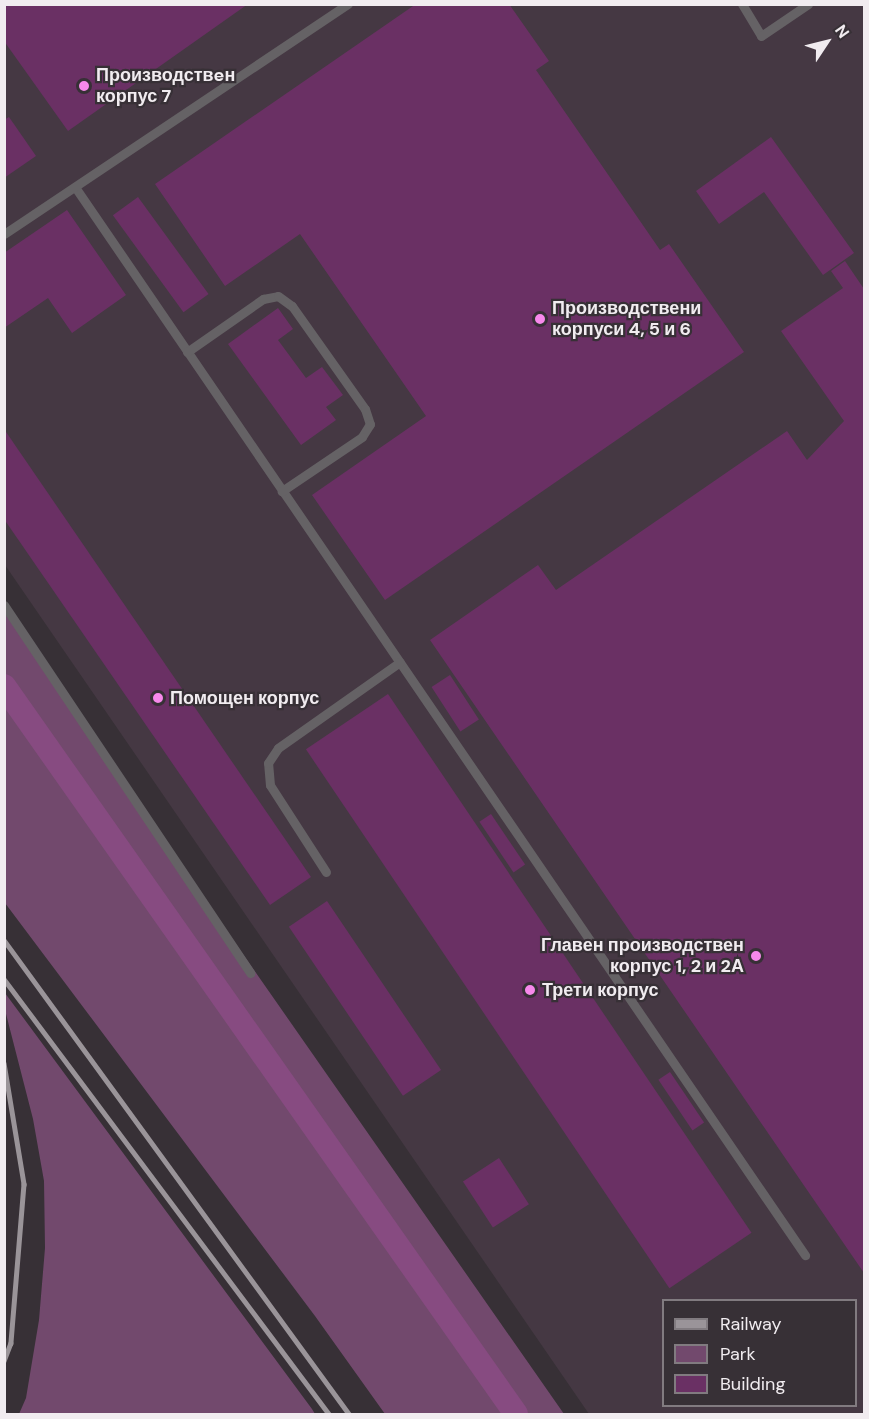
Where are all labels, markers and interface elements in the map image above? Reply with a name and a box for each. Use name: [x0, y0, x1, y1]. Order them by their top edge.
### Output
north arrow: [797, 12, 857, 72]
text: N: [830, 21, 854, 42]
place label: Производствeн корпус 7: [96, 65, 235, 107]
marker: Производствeн корпус 7: [77, 79, 91, 93]
place label: Производствени корпуси 4, 5 и 6: [552, 298, 701, 340]
marker: Производствени корпуси 4, 5 и 6: [533, 312, 547, 326]
place label: Помощен корпус: [170, 687, 319, 709]
marker: Помощен корпус: [151, 691, 165, 705]
place label: Главен производствен корпус 1, 2 и 2А: [541, 935, 744, 978]
marker: Главен производствен корпус 1, 2 и 2А: [749, 949, 763, 963]
place label: Трети корпус: [542, 979, 658, 1001]
marker: Трети корпус: [523, 983, 537, 997]
legend: [662, 1299, 857, 1407]
text: Railway: [720, 1312, 782, 1336]
text: Park: [720, 1342, 756, 1366]
text: Building: [720, 1372, 785, 1396]

